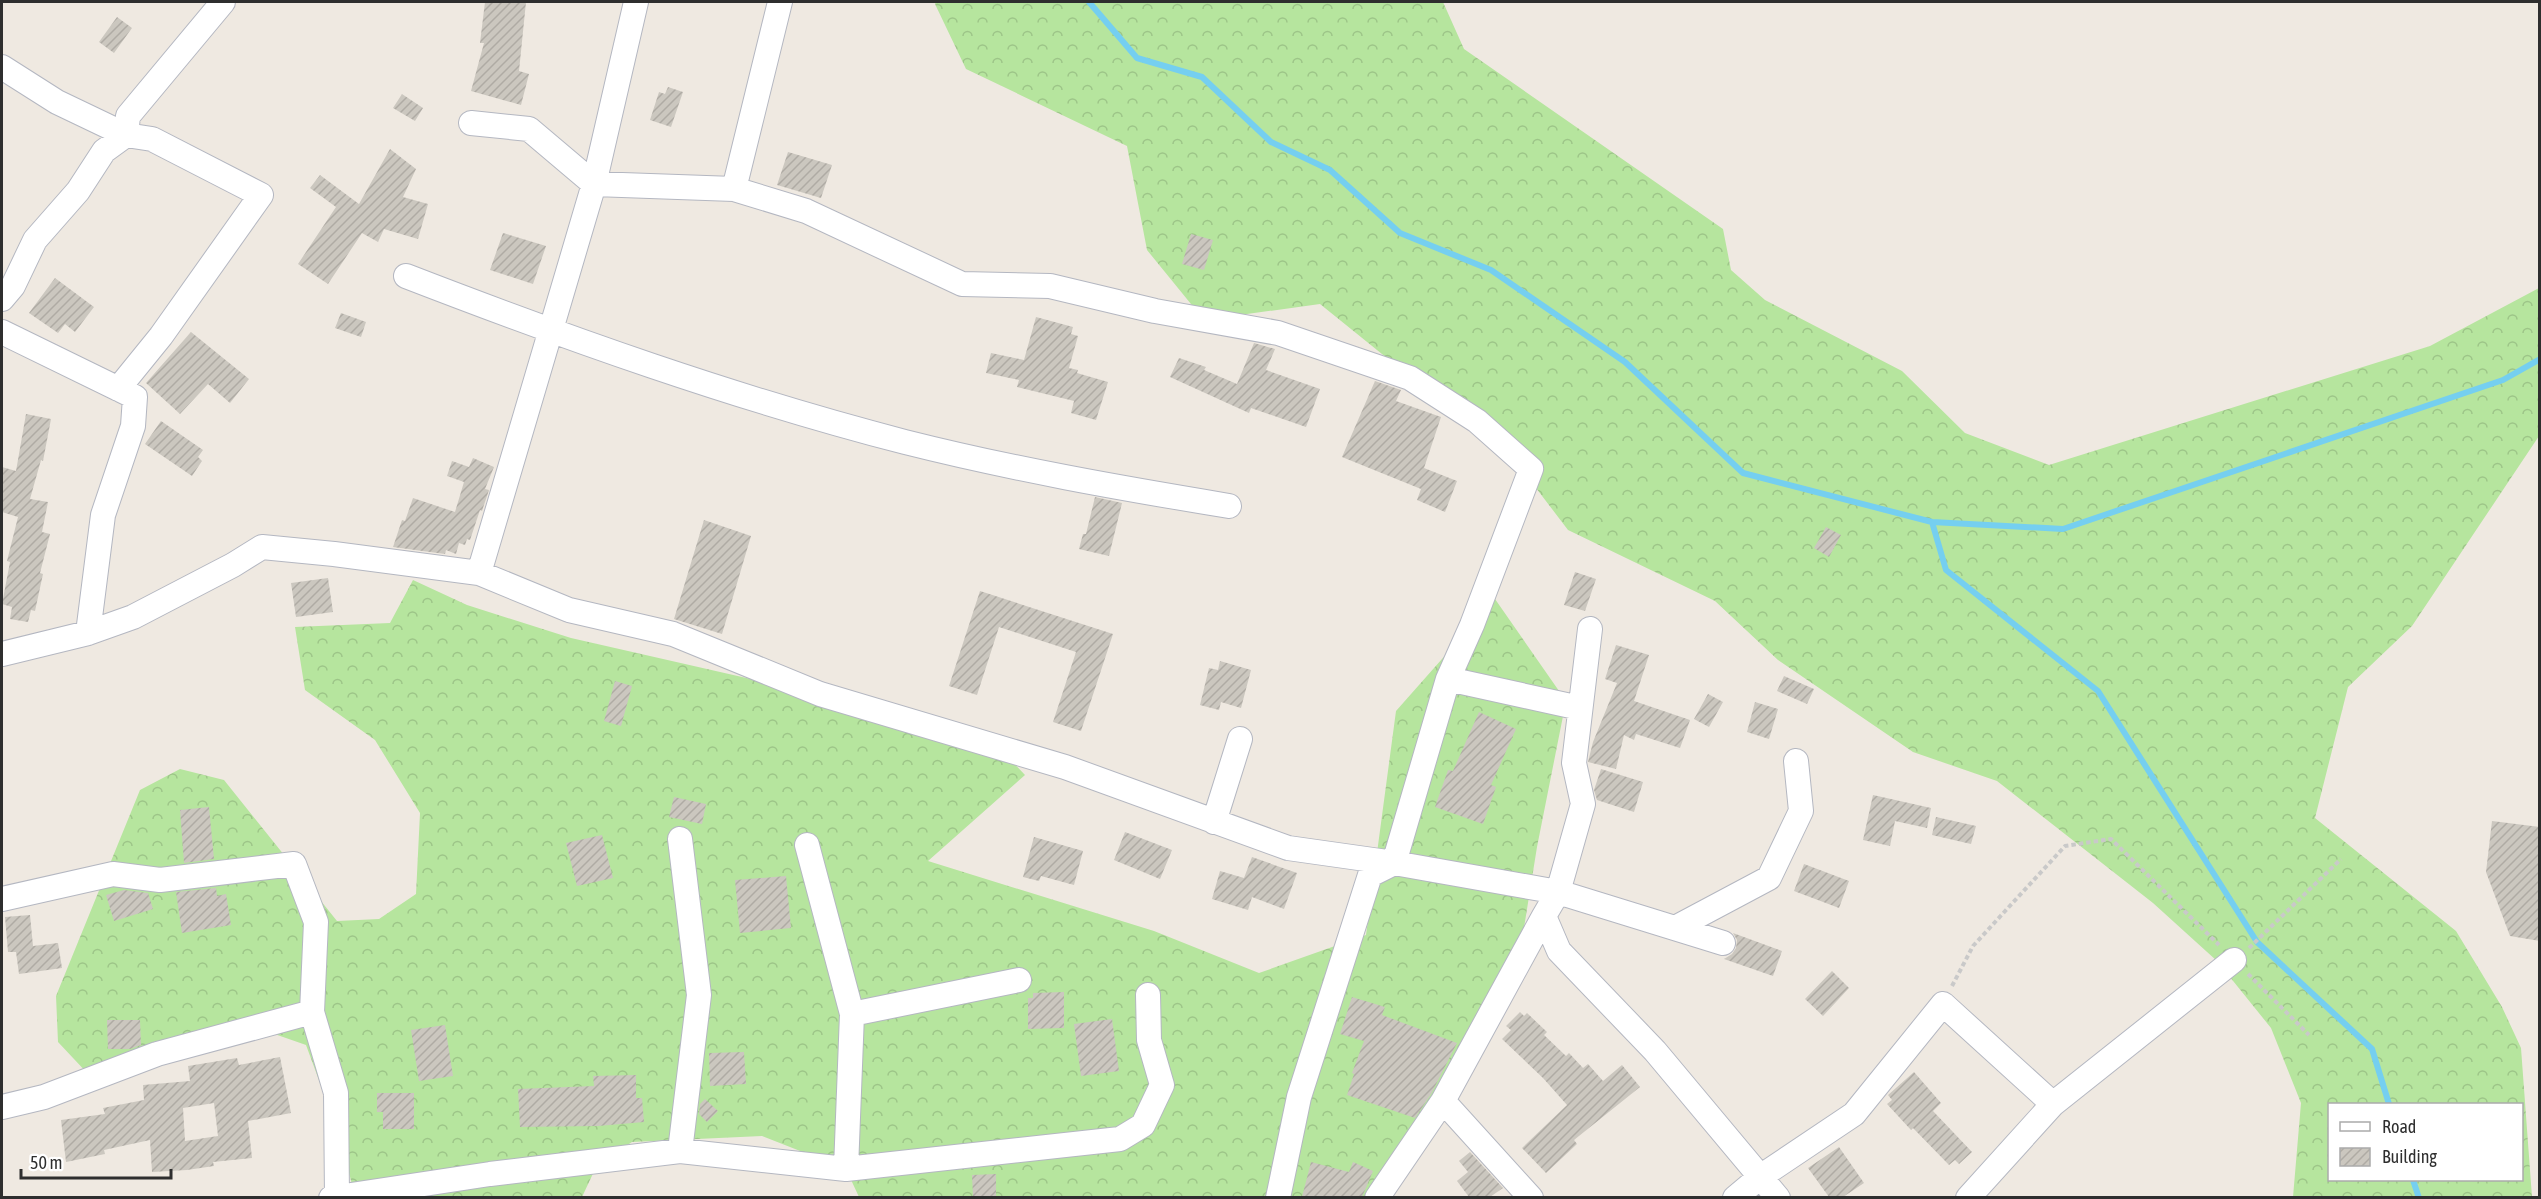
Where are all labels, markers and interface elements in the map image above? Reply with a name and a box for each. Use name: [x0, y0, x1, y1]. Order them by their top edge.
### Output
legend: [2328, 1103, 2523, 1181]
text: Road: [2382, 1116, 2416, 1137]
scale bar: [21, 1142, 171, 1180]
text: Building: [2382, 1146, 2437, 1167]
text: 50 m: [30, 1152, 62, 1173]

